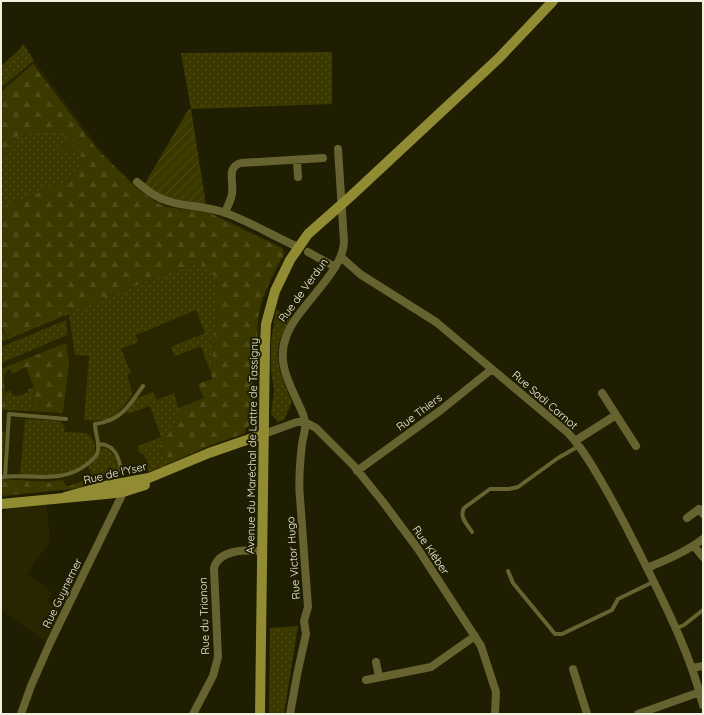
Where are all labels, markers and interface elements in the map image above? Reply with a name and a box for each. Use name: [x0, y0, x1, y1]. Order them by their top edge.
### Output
street label: Rue de Verdun: [275, 255, 331, 325]
street label: Avenue du Maréchal de Lattre de Tassigny: [243, 338, 261, 554]
street label: Rue Sadi Carnot: [509, 368, 581, 432]
street label: Rue Thiers: [393, 390, 445, 434]
street label: Rue de l'Yser: [82, 459, 149, 487]
street label: Rue Victor Hugo: [283, 516, 303, 600]
street label: Rue Kléber: [410, 523, 453, 578]
street label: Rue Guynemer: [39, 555, 85, 630]
street label: Rue du Trianon: [196, 577, 212, 655]

